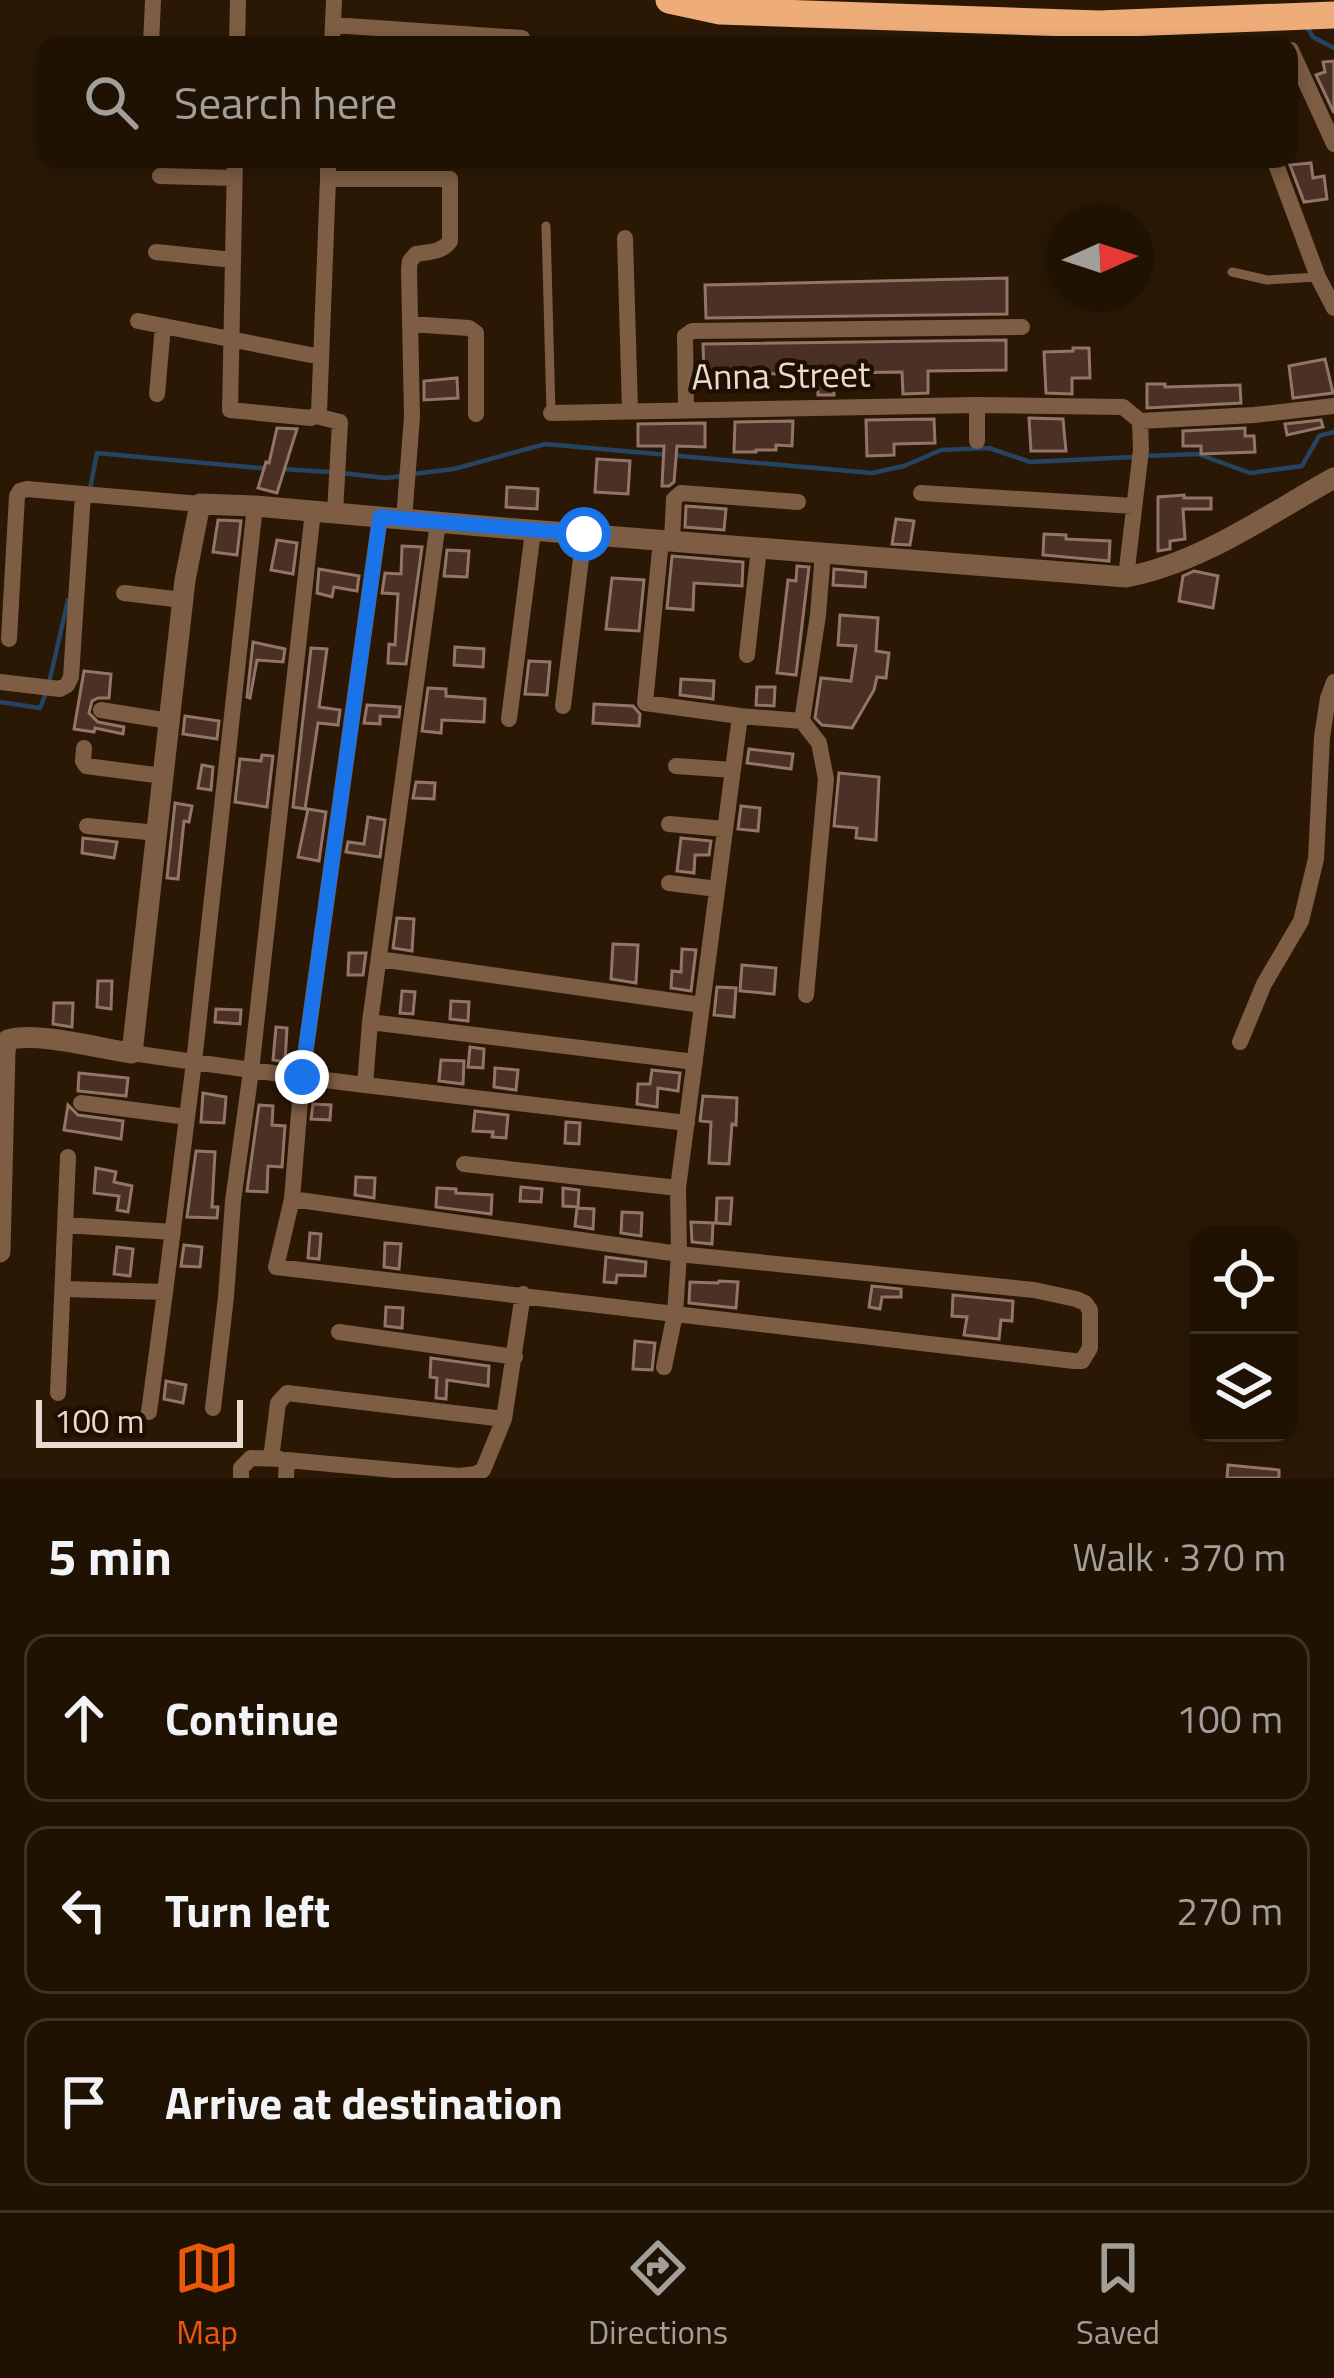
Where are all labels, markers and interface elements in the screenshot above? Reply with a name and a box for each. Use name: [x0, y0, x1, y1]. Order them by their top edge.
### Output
search box: [36, 36, 1298, 168]
text: Search here: [174, 68, 397, 136]
icon: search: [78, 69, 144, 135]
north arrow: [1046, 204, 1154, 312]
street label: Anna Street: [691, 345, 871, 404]
route start: [557, 507, 611, 561]
route end: [275, 1050, 329, 1104]
map controls: [1190, 1226, 1298, 1442]
button: locate: [1190, 1226, 1298, 1334]
button: layers: [1190, 1334, 1298, 1442]
scale bar: [36, 1394, 243, 1447]
text: 100 m: [54, 1396, 144, 1446]
text: 5 min: [48, 1517, 172, 1595]
text: Walk · 370 m: [1072, 1527, 1286, 1586]
text: Continue: [165, 1684, 339, 1752]
icon: ahead: [51, 1685, 117, 1751]
text: 100 m: [1176, 1689, 1283, 1748]
text: Turn left: [165, 1876, 330, 1944]
icon: left: [51, 1877, 117, 1943]
text: 270 m: [1176, 1881, 1283, 1940]
text: Arrive at destination: [165, 2068, 563, 2136]
icon: arrive: [51, 2069, 117, 2135]
tab: Map: [174, 2235, 240, 2357]
tab: Directions: [588, 2235, 728, 2357]
tab: Saved: [1076, 2235, 1160, 2357]

